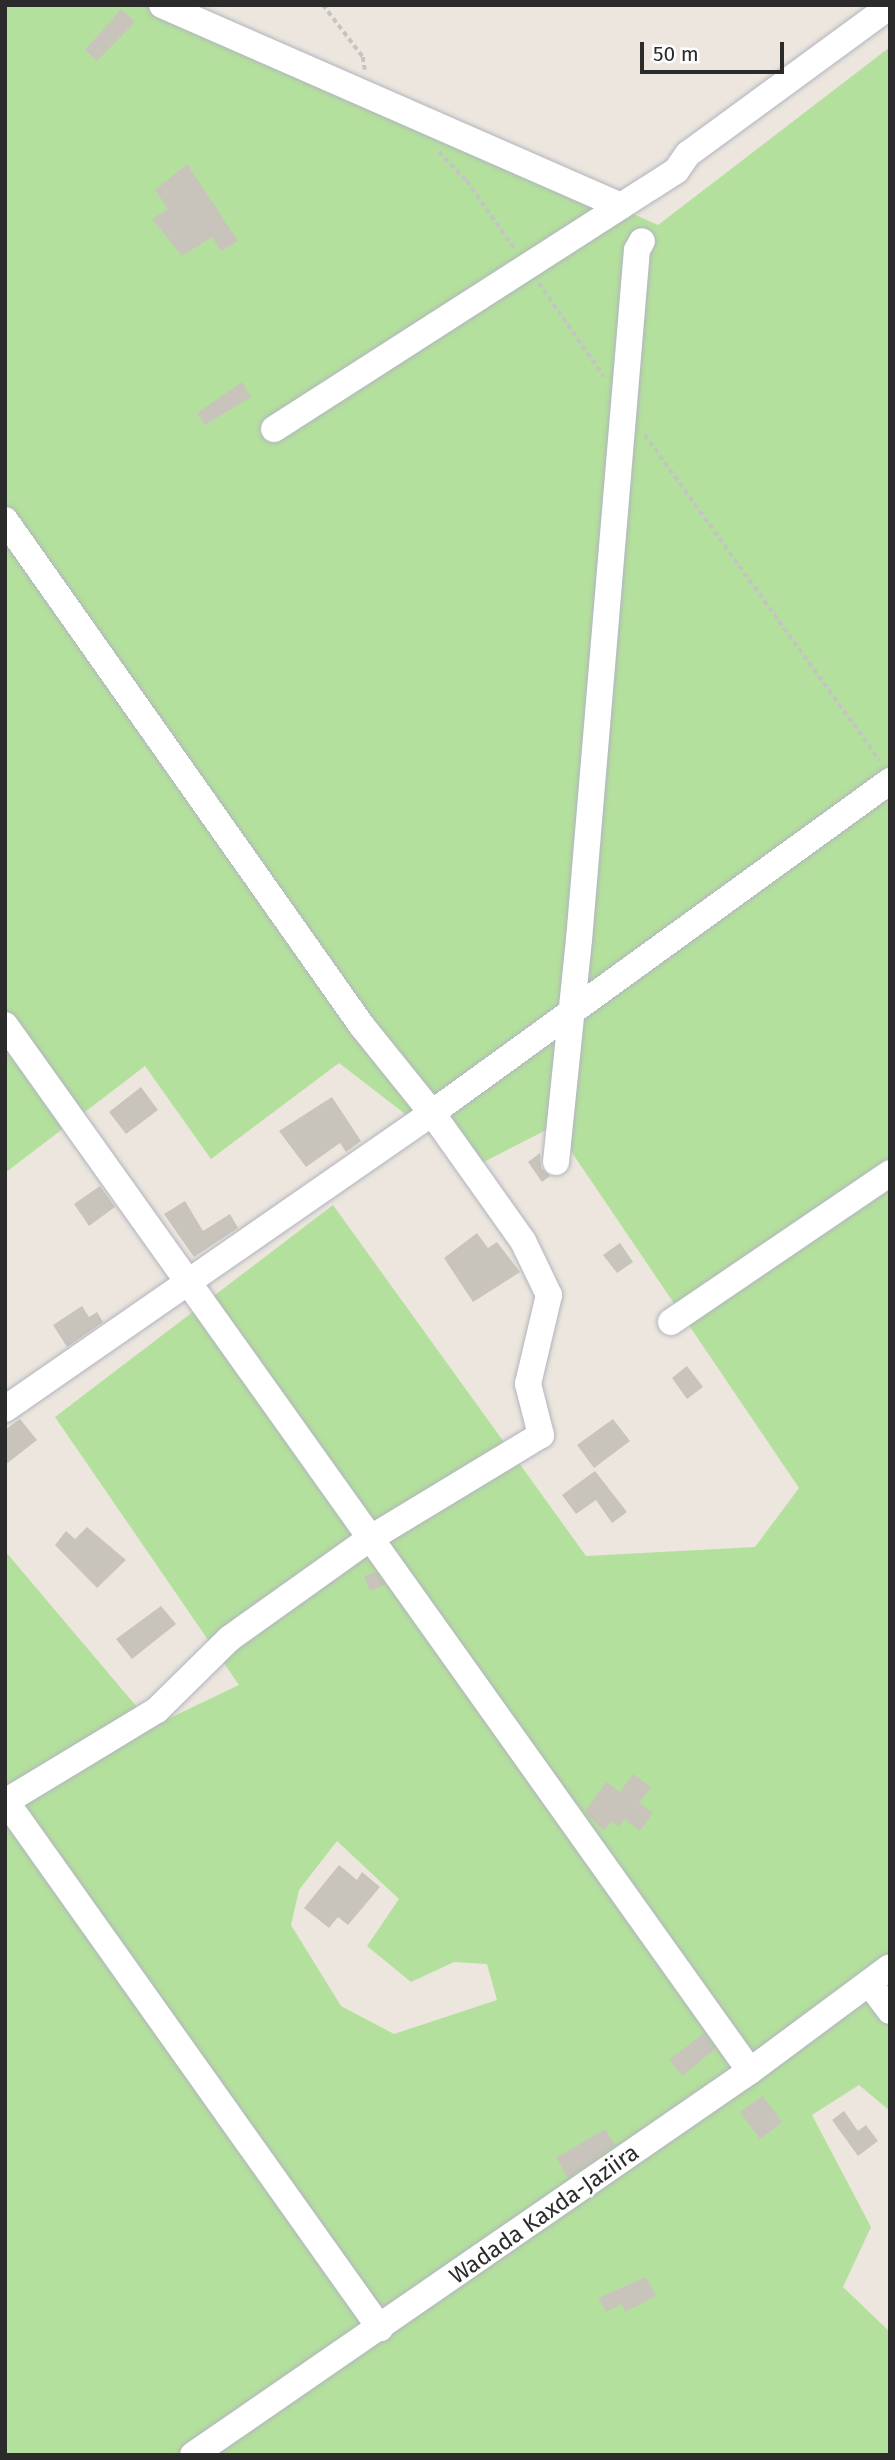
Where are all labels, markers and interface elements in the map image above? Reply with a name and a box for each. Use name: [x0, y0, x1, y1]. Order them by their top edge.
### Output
scale bar: [643, 28, 786, 72]
text: 50 m: [653, 41, 699, 67]
street label: Wadada Kaxda-Jaziira: [444, 2138, 644, 2290]

